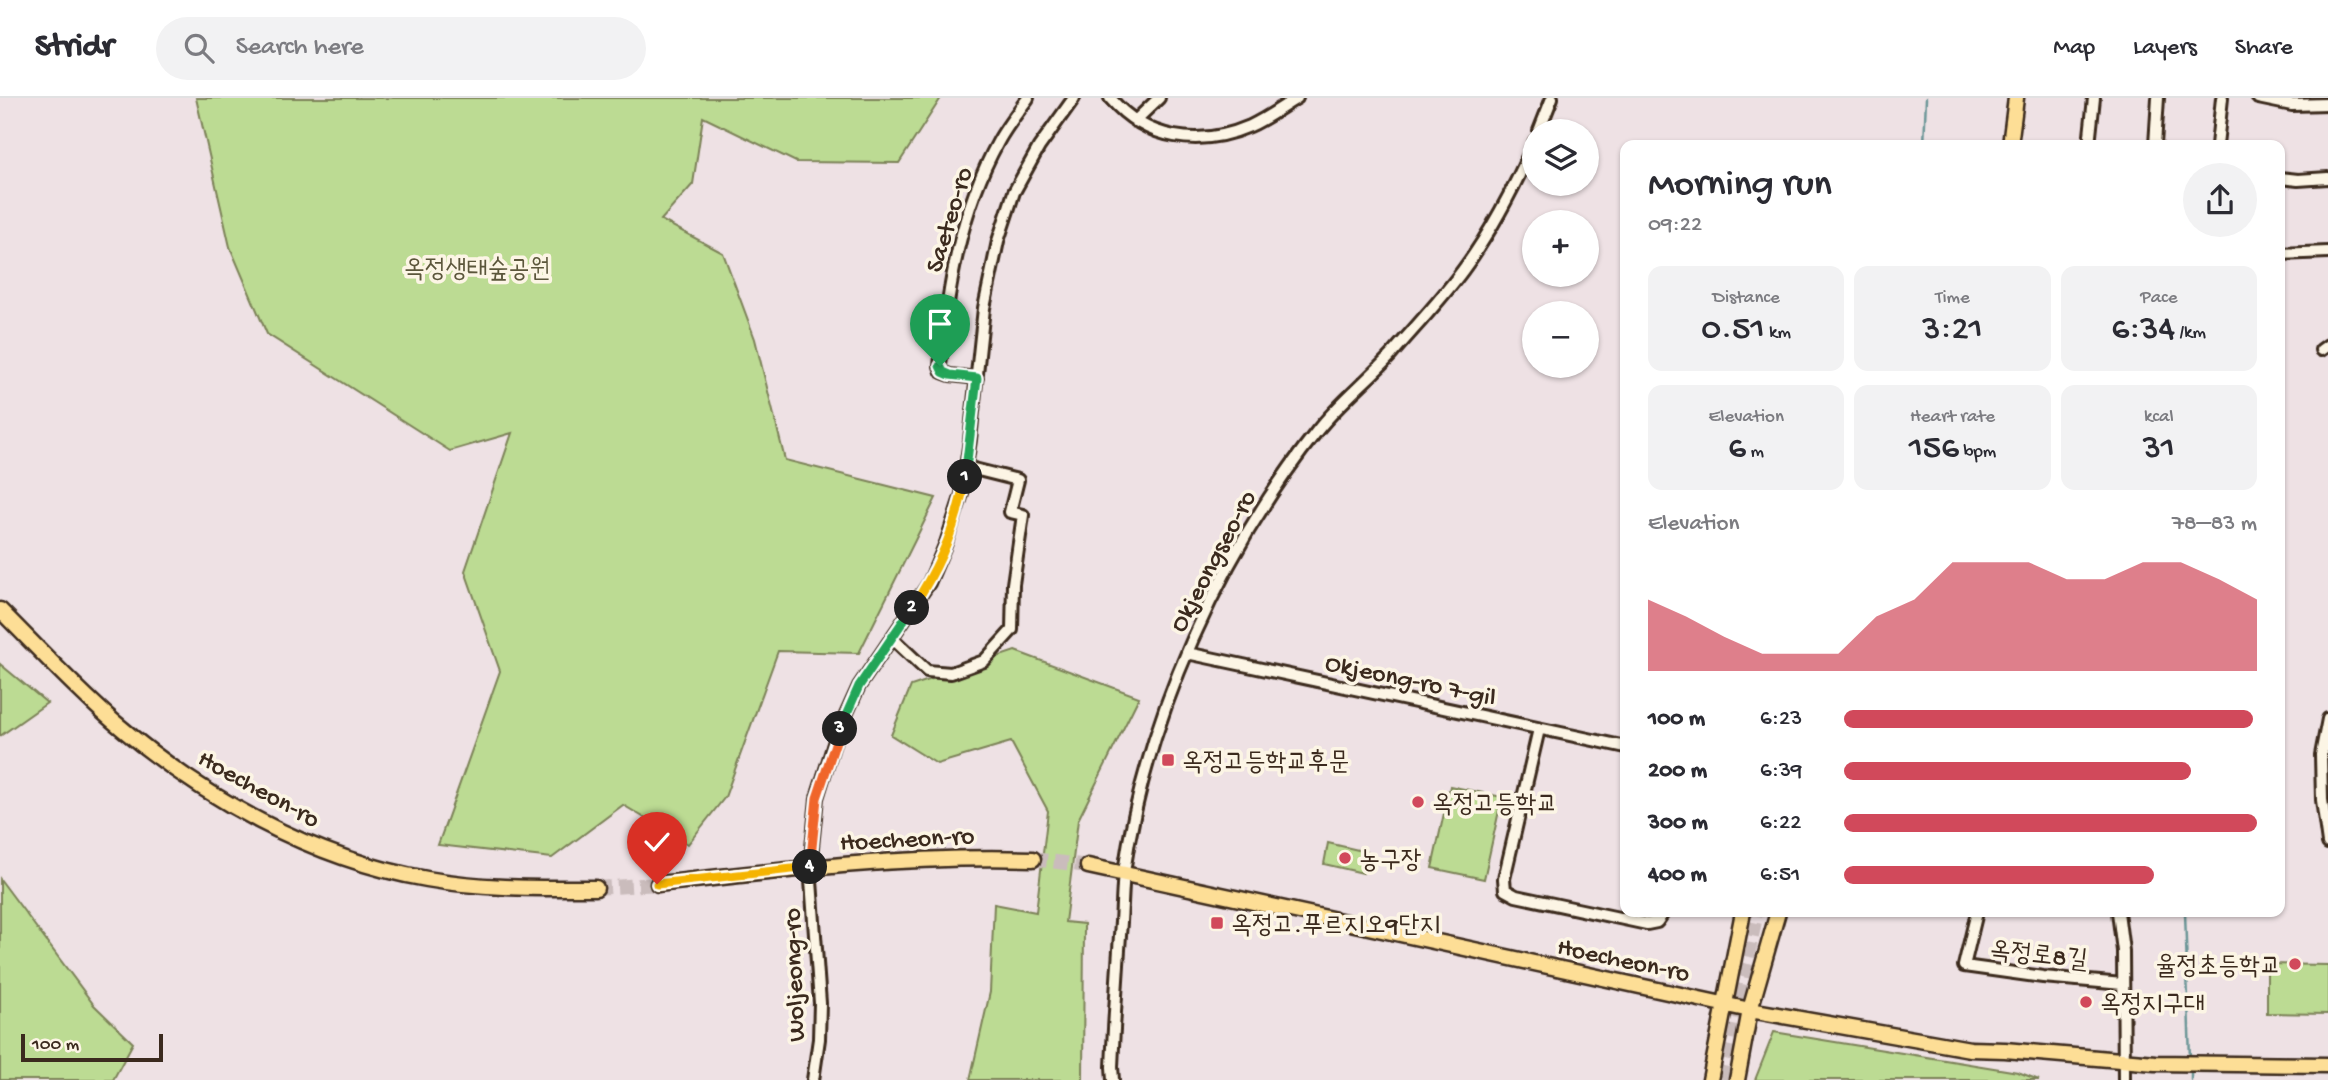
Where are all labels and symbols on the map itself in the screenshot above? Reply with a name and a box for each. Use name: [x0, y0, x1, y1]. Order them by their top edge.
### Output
street label: Saeteo-ro: [921, 164, 982, 277]
park label: 옥정생태숲공원: [404, 256, 550, 287]
pin: [910, 294, 970, 366]
pin: 1: [948, 460, 982, 494]
street label: Okjeongseo-ro: [1165, 486, 1265, 638]
pin: 2: [894, 590, 930, 626]
street label: Okjeong-ro 7-gil: [1322, 649, 1498, 716]
pin: 3: [822, 712, 858, 746]
street label: Hoecheon-ro: [191, 745, 324, 837]
place label: 옥정고등학교후문: [1182, 748, 1349, 780]
marker: 옥정고등학교후문: [1160, 752, 1176, 768]
place label: 옥정고등학교: [1432, 791, 1558, 822]
marker: 옥정고등학교: [1410, 794, 1426, 810]
pin: [627, 812, 687, 884]
street label: Hoecheon-ro: [839, 822, 975, 860]
place label: 농구장: [1359, 847, 1422, 878]
pin: 4: [792, 850, 828, 884]
marker: 농구장: [1337, 850, 1353, 866]
street label: Woljeong-ro: [779, 907, 814, 1042]
place label: 옥정고.푸르지오9단지: [1231, 912, 1441, 943]
marker: 옥정고.푸르지오9단지: [1209, 915, 1225, 931]
street label: Hoecheon-ro: [1554, 933, 1692, 992]
street label: 옥정로8길: [1988, 937, 2089, 978]
place label: 율정초등학교: [2155, 953, 2281, 984]
marker: 율정초등학교: [2287, 956, 2303, 972]
place label: 옥정지구대: [2100, 991, 2205, 1022]
marker: 옥정지구대: [2078, 994, 2094, 1010]
scale bar: [21, 1031, 163, 1063]

